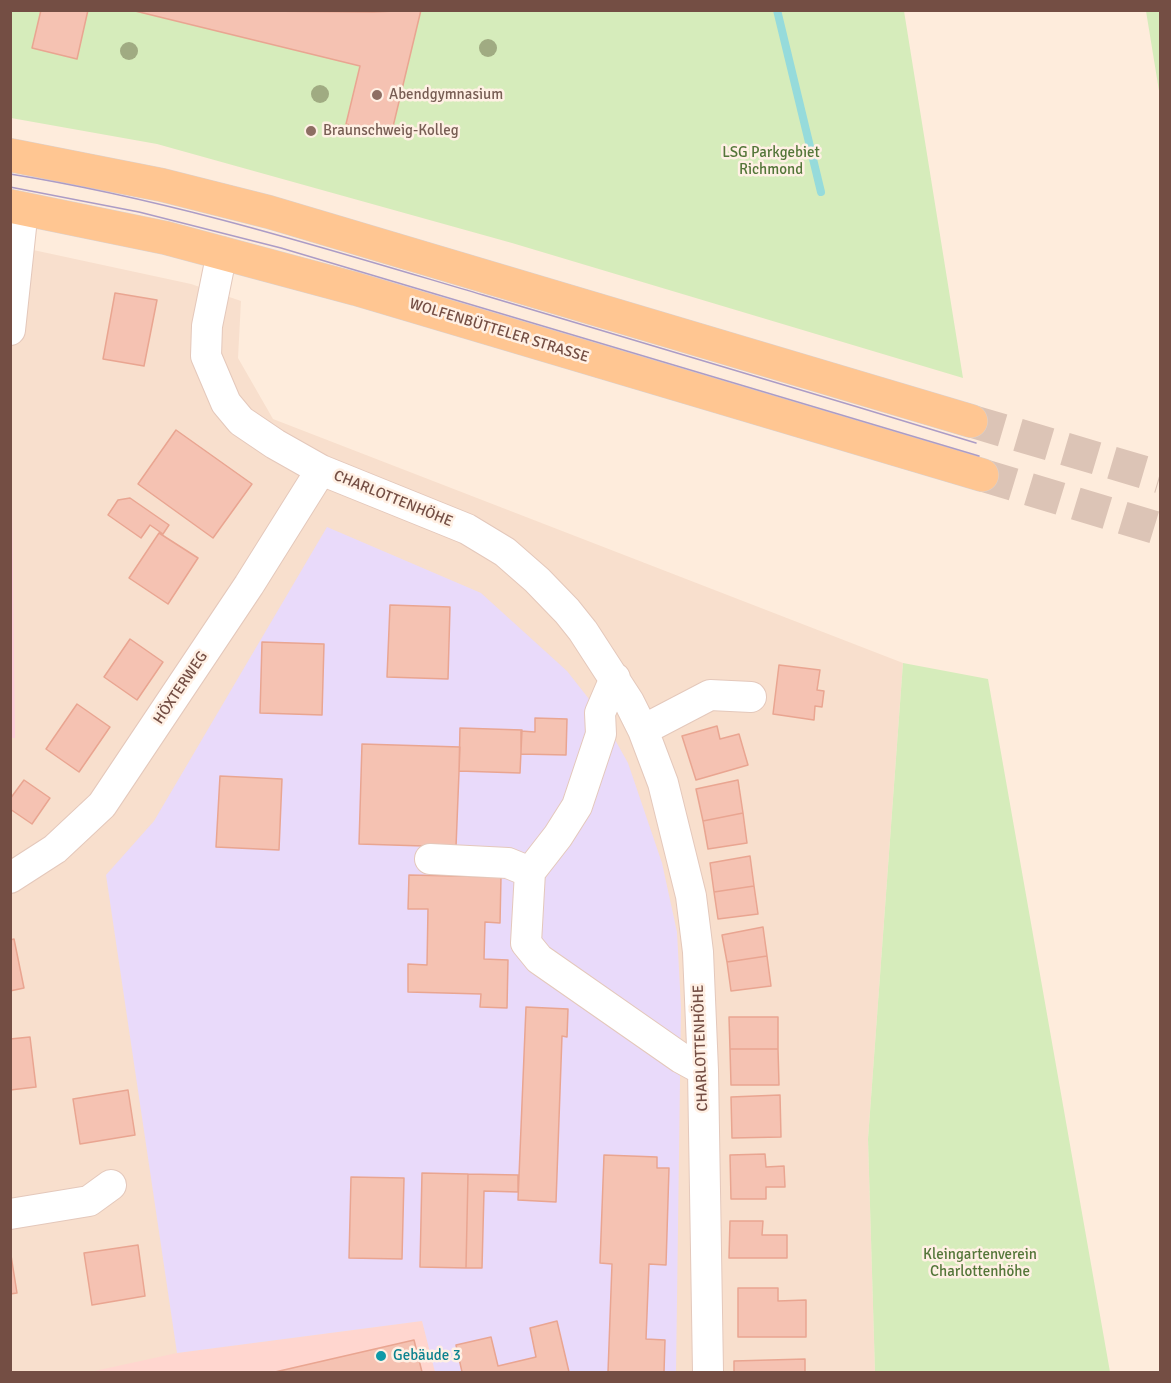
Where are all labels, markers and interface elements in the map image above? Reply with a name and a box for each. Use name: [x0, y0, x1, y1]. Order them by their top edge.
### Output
place label: Abendgymnasium: [389, 86, 503, 104]
marker: Abendgymnasium: [370, 88, 384, 102]
place label: Braunschweig-Kolleg: [323, 122, 459, 140]
marker: Braunschweig-Kolleg: [304, 124, 318, 138]
park label: LSG Parkgebiet Richmond: [722, 144, 820, 179]
street label: WOLFENBÜTTELER STRASSE: [407, 295, 591, 367]
street label: CHARLOTTENHÖHE: [331, 467, 455, 531]
street label: HÖXTERWEG: [150, 648, 212, 728]
street label: CHARLOTTENHÖHE: [690, 984, 712, 1112]
park label: Kleingartenverein Charlottenhöhe: [923, 1246, 1037, 1281]
place label: Gebäude 3: [393, 1347, 461, 1365]
marker: Gebäude 3: [374, 1349, 388, 1363]

